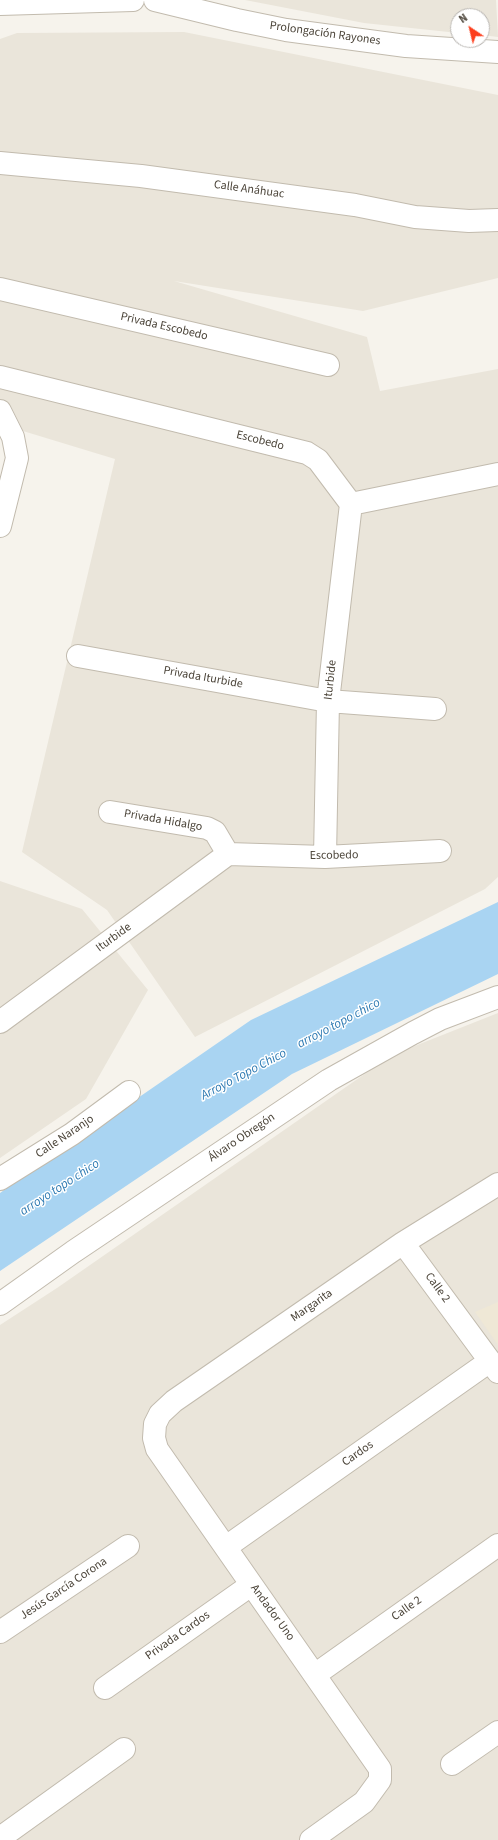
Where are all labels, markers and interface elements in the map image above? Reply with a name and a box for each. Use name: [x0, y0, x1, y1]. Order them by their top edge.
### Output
north arrow: [450, 8, 490, 48]
text: N: [456, 10, 471, 27]
street label: Prolongación Rayones: [269, 19, 381, 49]
street label: Calle Anáhuac: [213, 178, 285, 202]
street label: Privada Escobedo: [119, 310, 209, 344]
street label: Escobedo: [235, 428, 285, 454]
street label: Iturbide: [322, 659, 340, 701]
street label: Privada Iturbide: [162, 664, 244, 692]
street label: Privada Hidalgo: [123, 807, 203, 835]
street label: Escobedo: [309, 848, 359, 864]
street label: Iturbide: [94, 920, 134, 956]
water label: arroyo topo chico: [295, 996, 383, 1052]
water label: Arroyo Topo Chico: [198, 1046, 290, 1104]
street label: Álvaro Obregón: [206, 1110, 278, 1166]
street label: Calle Naranjo: [33, 1112, 97, 1162]
water label: arroyo topo chico: [17, 1156, 103, 1220]
street label: Calle 2: [421, 1270, 453, 1306]
street label: Margarita: [288, 1286, 336, 1326]
street label: Cardos: [339, 1438, 377, 1470]
street label: Jesús García Corona: [18, 1555, 110, 1623]
street label: Andador Uno: [247, 1582, 297, 1644]
street label: Calle 2: [389, 1594, 425, 1624]
street label: Privada Cardos: [143, 1608, 213, 1664]

